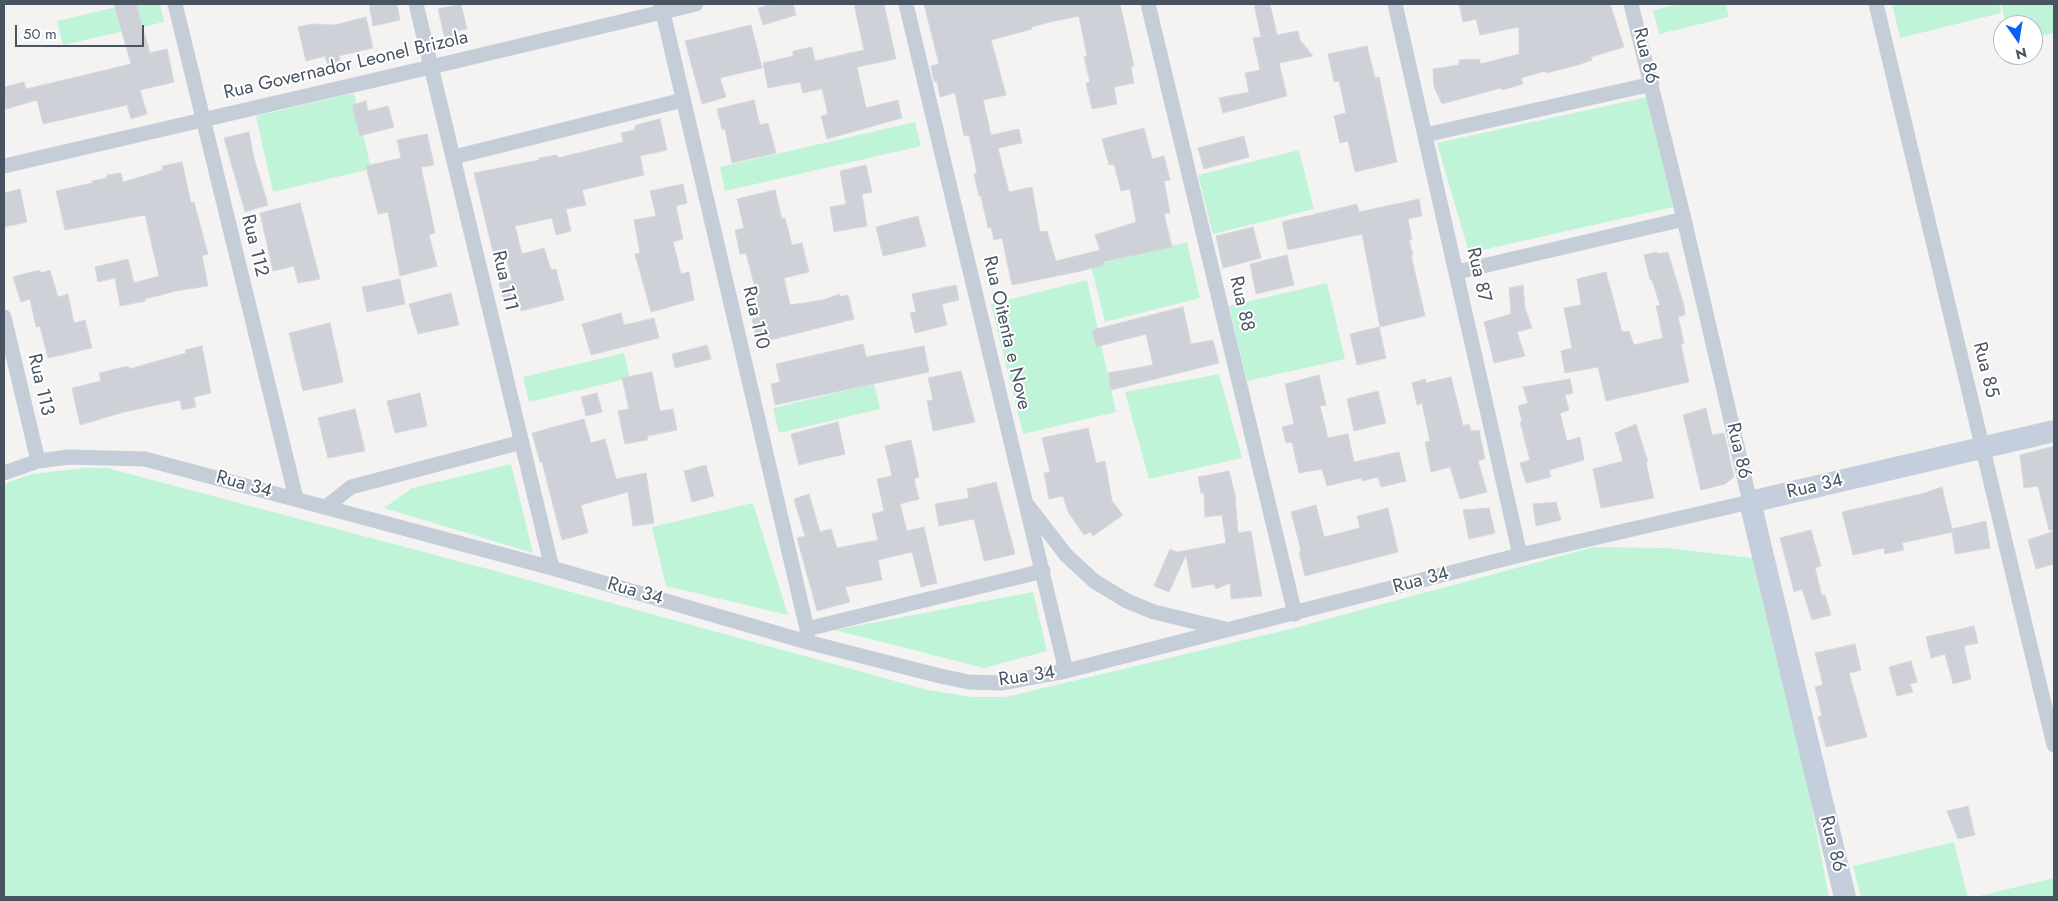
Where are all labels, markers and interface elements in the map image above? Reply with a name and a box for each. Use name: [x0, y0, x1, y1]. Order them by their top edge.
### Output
scale bar: [18, 15, 146, 47]
north arrow: [1993, 15, 2043, 65]
text: 50 m: [23, 23, 57, 45]
street label: Rua 86: [1627, 26, 1663, 86]
street label: Rua Governador Leonel Brizola: [222, 27, 470, 105]
text: N: [2013, 43, 2029, 65]
street label: Rua 112: [235, 213, 273, 279]
street label: Rua 87: [1461, 245, 1495, 305]
street label: Rua 111: [486, 249, 522, 313]
street label: Rua Oitenta e Nove: [977, 254, 1035, 412]
street label: Rua 88: [1224, 274, 1258, 334]
street label: Rua 110: [737, 284, 773, 352]
street label: Rua 85: [1967, 340, 2003, 400]
street label: Rua 113: [22, 352, 58, 418]
street label: Rua 86: [1721, 421, 1755, 481]
street label: Rua 34: [214, 467, 274, 503]
street label: Rua 34: [1785, 469, 1845, 505]
street label: Rua 34: [1391, 563, 1451, 599]
street label: Rua 34: [605, 573, 665, 611]
street label: Rua 34: [997, 662, 1057, 692]
street label: Rua 86: [1814, 814, 1850, 874]

